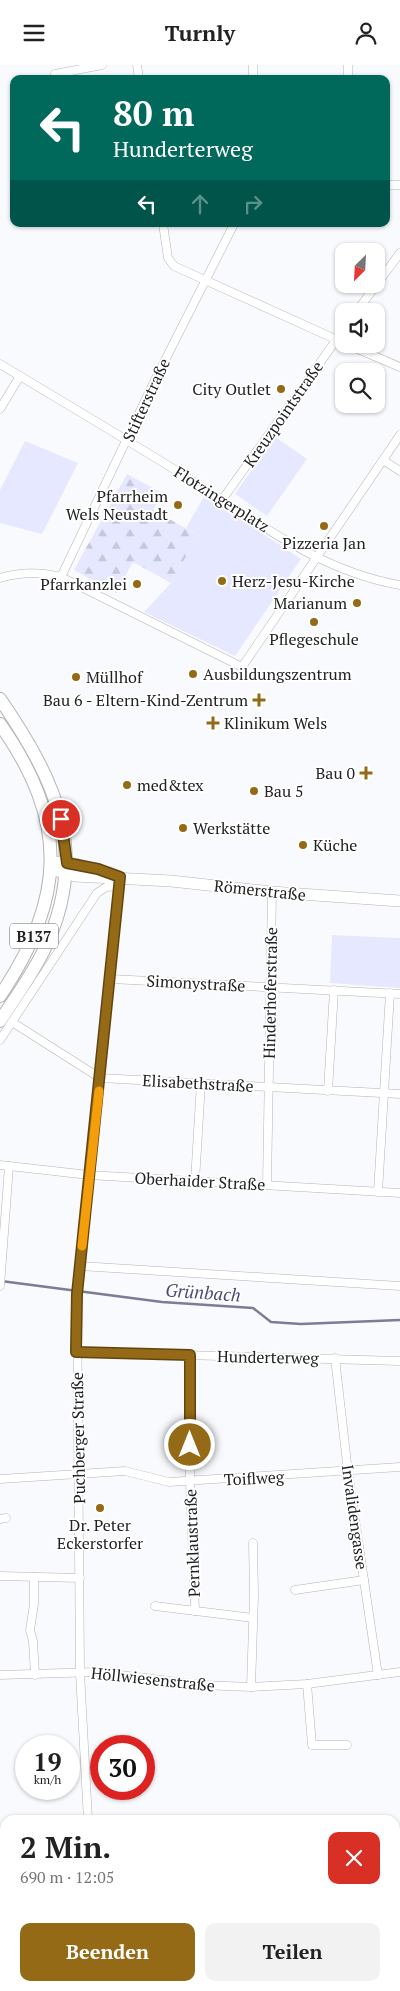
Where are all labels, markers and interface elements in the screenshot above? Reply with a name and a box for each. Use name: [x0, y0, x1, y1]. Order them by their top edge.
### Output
text: Turnly: [165, 18, 235, 47]
icon: menu: [20, 19, 48, 47]
icon: person: [352, 19, 380, 47]
text: 80 m: [113, 90, 194, 136]
icon: left: [30, 95, 95, 160]
text: Hunderterweg: [113, 134, 253, 163]
icon: left: [133, 190, 161, 218]
icon: ahead: [186, 190, 214, 218]
icon: right: [239, 190, 267, 218]
north arrow: [335, 243, 385, 293]
map controls: [335, 243, 385, 413]
button: sound: [335, 303, 385, 353]
street label: Stifterstraße: [117, 355, 175, 445]
street label: Kreuzpointstraße: [238, 356, 328, 472]
button: search: [335, 363, 385, 413]
place label: City Outlet: [192, 378, 271, 400]
marker: City Outlet: [275, 383, 287, 395]
street label: Flotzingerplatz: [170, 461, 274, 537]
place label: Pfarrheim Wels Neustadt: [66, 485, 168, 525]
marker: Pfarrheim Wels Neustadt: [172, 499, 184, 511]
marker: Pizzeria Jan: [318, 520, 330, 532]
place label: Pizzeria Jan: [282, 532, 366, 554]
place label: Herz-Jesu-Kirche: [232, 570, 355, 592]
place label: Pfarrkanzlei: [40, 573, 127, 595]
marker: Herz-Jesu-Kirche: [216, 575, 228, 587]
marker: Pfarrkanzlei: [131, 578, 143, 590]
place label: Marianum: [274, 592, 347, 614]
marker: Marianum: [351, 597, 363, 609]
marker: Pflegeschule: [308, 616, 320, 628]
place label: Pflegeschule: [269, 628, 359, 650]
place label: Ausbildungszentrum: [203, 663, 352, 685]
place label: Müllhof: [86, 666, 144, 688]
marker: Ausbildungszentrum: [187, 668, 199, 680]
marker: Müllhof: [70, 671, 82, 683]
place label: Bau 6 - Eltern-Kind-Zentrum: [43, 689, 248, 711]
marker: Bau 6 - Eltern-Kind-Zentrum: [252, 693, 266, 707]
place label: Klinikum Wels: [224, 712, 327, 734]
marker: Klinikum Wels: [206, 716, 220, 730]
place label: Bau 0: [315, 762, 355, 784]
marker: Bau 0: [359, 766, 373, 780]
place label: med&tex: [137, 774, 204, 796]
marker: med&tex: [121, 779, 133, 791]
place label: Bau 5: [264, 780, 304, 802]
marker: Bau 5: [248, 785, 260, 797]
pin: [40, 798, 82, 840]
icon: arrive: [47, 805, 75, 833]
place label: Werkstätte: [193, 817, 270, 839]
marker: Werkstätte: [177, 822, 189, 834]
place label: Küche: [313, 834, 357, 856]
marker: Küche: [297, 839, 309, 851]
street label: Römerstraße: [213, 874, 307, 906]
road number: B137: [10, 923, 58, 949]
street label: Hinderhoferstraße: [258, 927, 282, 1059]
street label: Simonystraße: [146, 969, 246, 997]
street label: Elisabethstraße: [142, 1069, 254, 1097]
street label: Oberhaider Straße: [134, 1167, 266, 1195]
water label: Grünbach: [165, 1277, 241, 1307]
street label: Hunderterweg: [217, 1345, 320, 1369]
street label: Puchberger Straße: [66, 1372, 90, 1504]
position arrow: [163, 1418, 215, 1470]
street label: Invalidengasse: [337, 1463, 373, 1571]
street label: Toiflweg: [223, 1465, 285, 1491]
street label: Pernklaustraße: [179, 1488, 205, 1598]
marker: Dr. Peter Eckerstorfer: [94, 1502, 106, 1514]
place label: Dr. Peter Eckerstorfer: [57, 1514, 144, 1554]
street label: Höllwiesenstraße: [90, 1662, 216, 1696]
speed limit sign: 30: [90, 1735, 155, 1800]
text: 19: [33, 1745, 62, 1778]
text: km/h: [34, 1772, 61, 1787]
text: 2 Min.: [20, 1827, 111, 1867]
button: close: [328, 1832, 380, 1884]
text: 690 m · 12:05: [20, 1866, 114, 1888]
button: Beenden: [20, 1923, 195, 1981]
button: Teilen: [205, 1923, 380, 1981]

